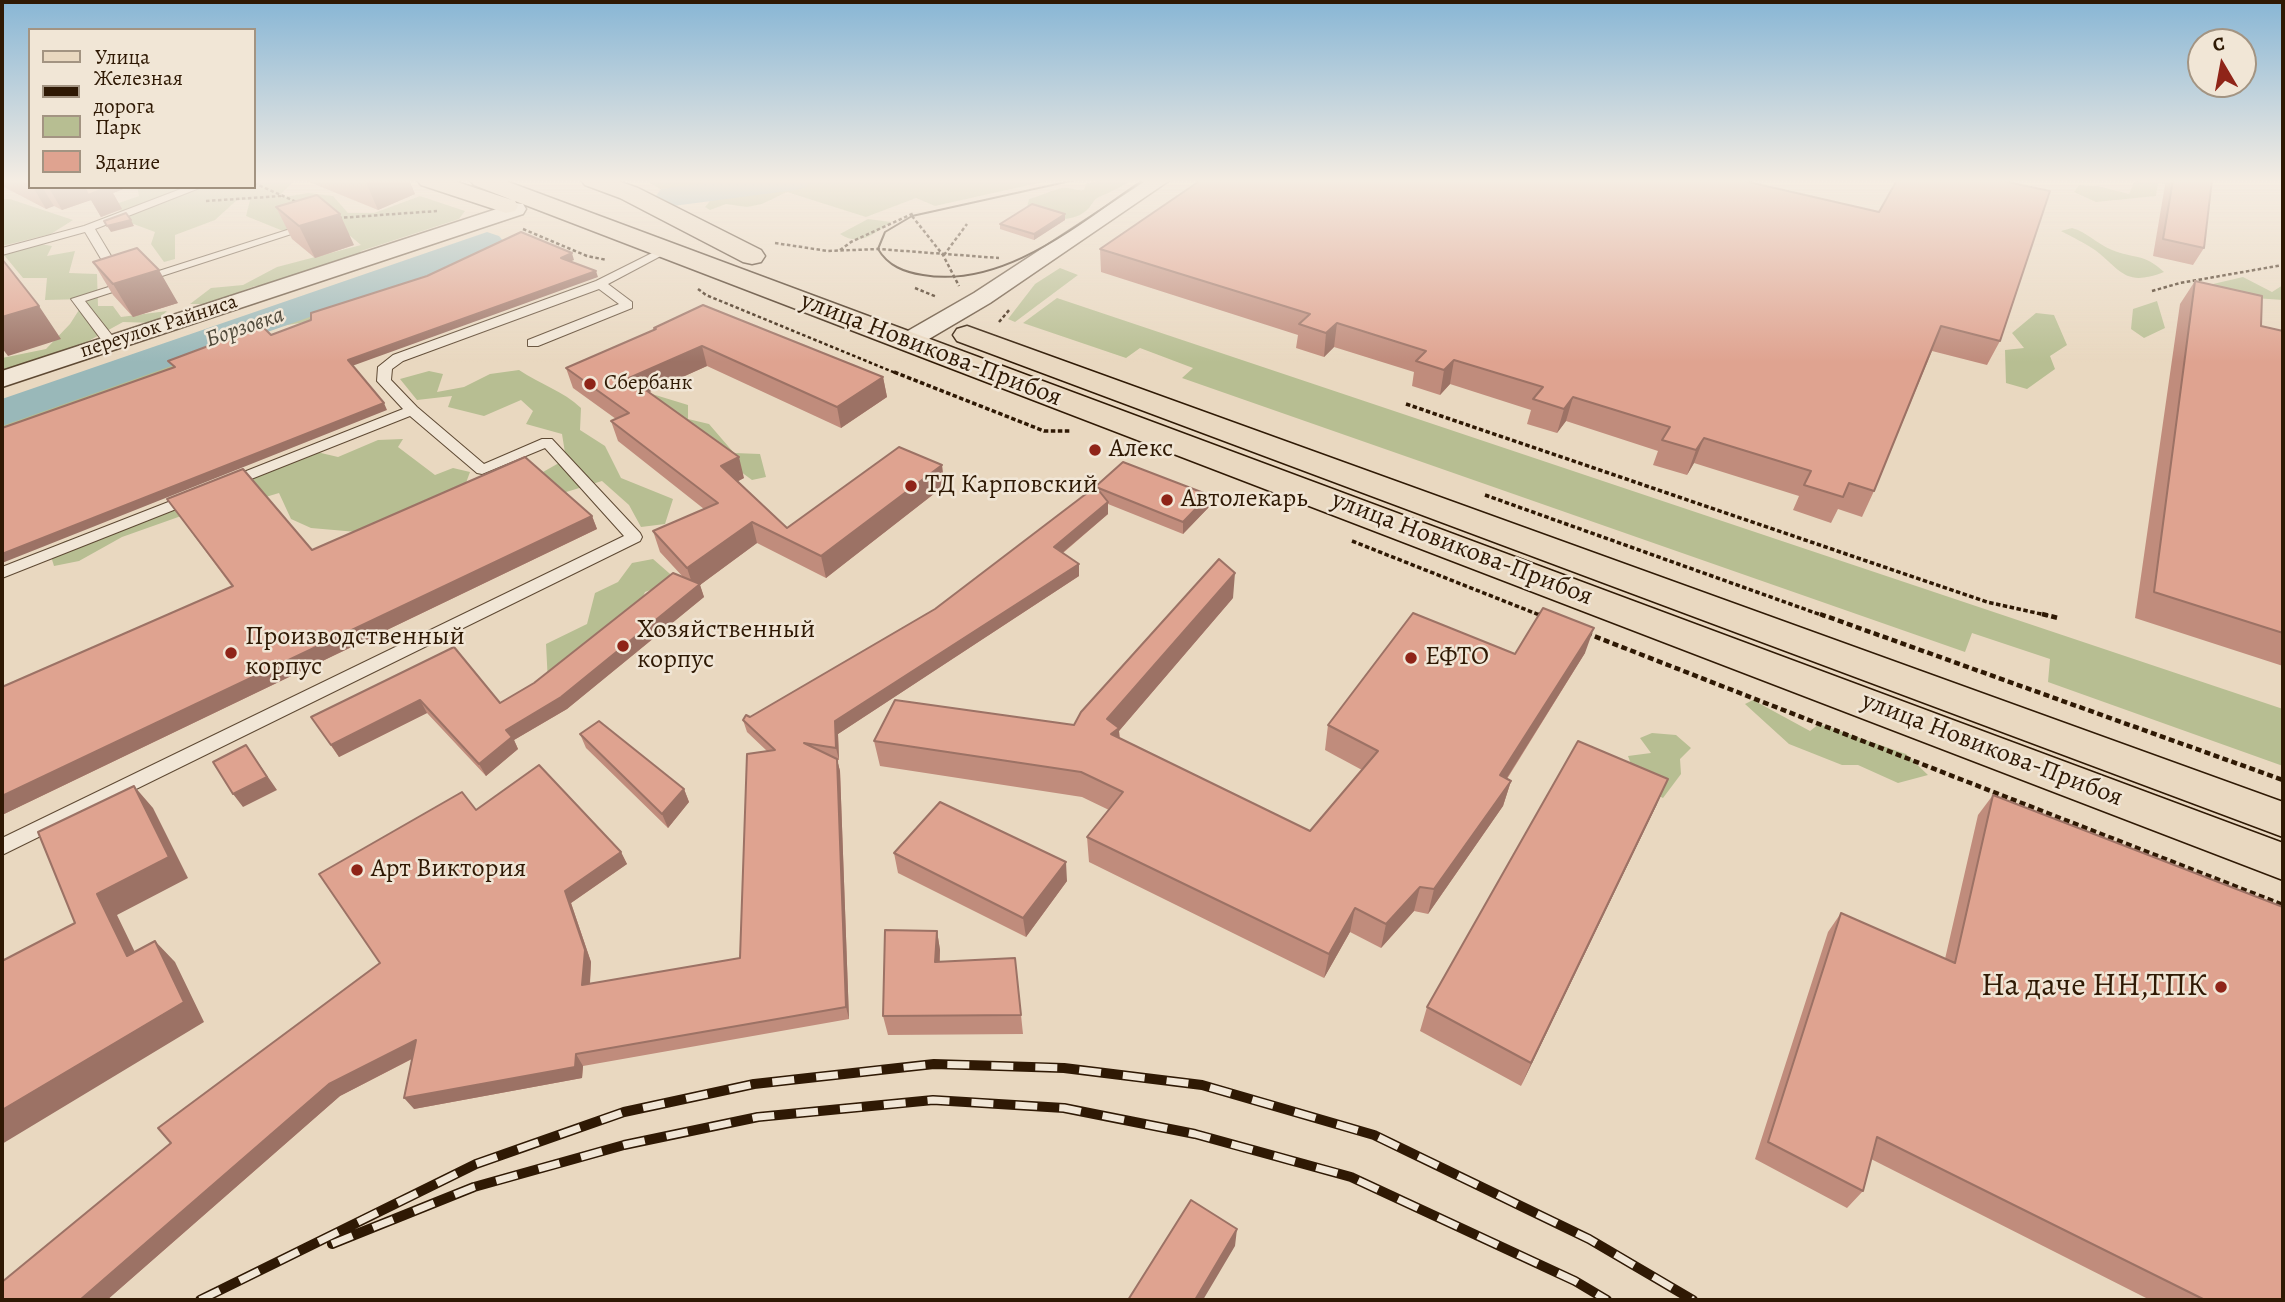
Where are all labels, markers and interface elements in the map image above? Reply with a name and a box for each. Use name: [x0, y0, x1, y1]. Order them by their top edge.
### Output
legend: [28, 28, 256, 189]
north arrow: [2187, 28, 2257, 98]
text: С: [2211, 30, 2227, 58]
text: Улица: [95, 43, 150, 71]
text: Железная дорога: [94, 64, 183, 120]
text: Парк: [95, 113, 141, 141]
text: Здание: [95, 148, 160, 176]
street label: улица Новикова-Прибоя: [796, 286, 1066, 414]
street label: переулок Райниса: [77, 290, 241, 364]
water label: Борзовка: [202, 302, 288, 354]
place label: Сбербанк: [604, 371, 692, 397]
marker: Сбербанк: [582, 376, 598, 392]
place label: Алекс: [1109, 434, 1173, 466]
marker: Алекс: [1087, 442, 1103, 458]
place label: ТД Карповский: [925, 470, 1098, 502]
marker: ТД Карповский: [903, 478, 919, 494]
place label: Автолекарь: [1181, 484, 1307, 516]
street label: улица Новикова-Прибоя: [1327, 485, 1597, 613]
marker: Автолекарь: [1159, 492, 1175, 508]
place label: Хозяйственный корпус: [637, 615, 815, 676]
place label: Производственный корпус: [245, 622, 465, 684]
marker: Хозяйственный корпус: [615, 638, 631, 654]
place label: ЕФТО: [1425, 642, 1489, 674]
marker: Производственный корпус: [223, 645, 239, 661]
marker: ЕФТО: [1403, 650, 1419, 666]
street label: улица Новикова-Прибоя: [1857, 686, 2127, 814]
place label: Арт Виктория: [371, 854, 526, 886]
marker: Арт Виктория: [349, 862, 365, 878]
place label: На даче НН,ТПК: [1981, 968, 2207, 1006]
marker: На даче НН,ТПК: [2213, 979, 2229, 995]

